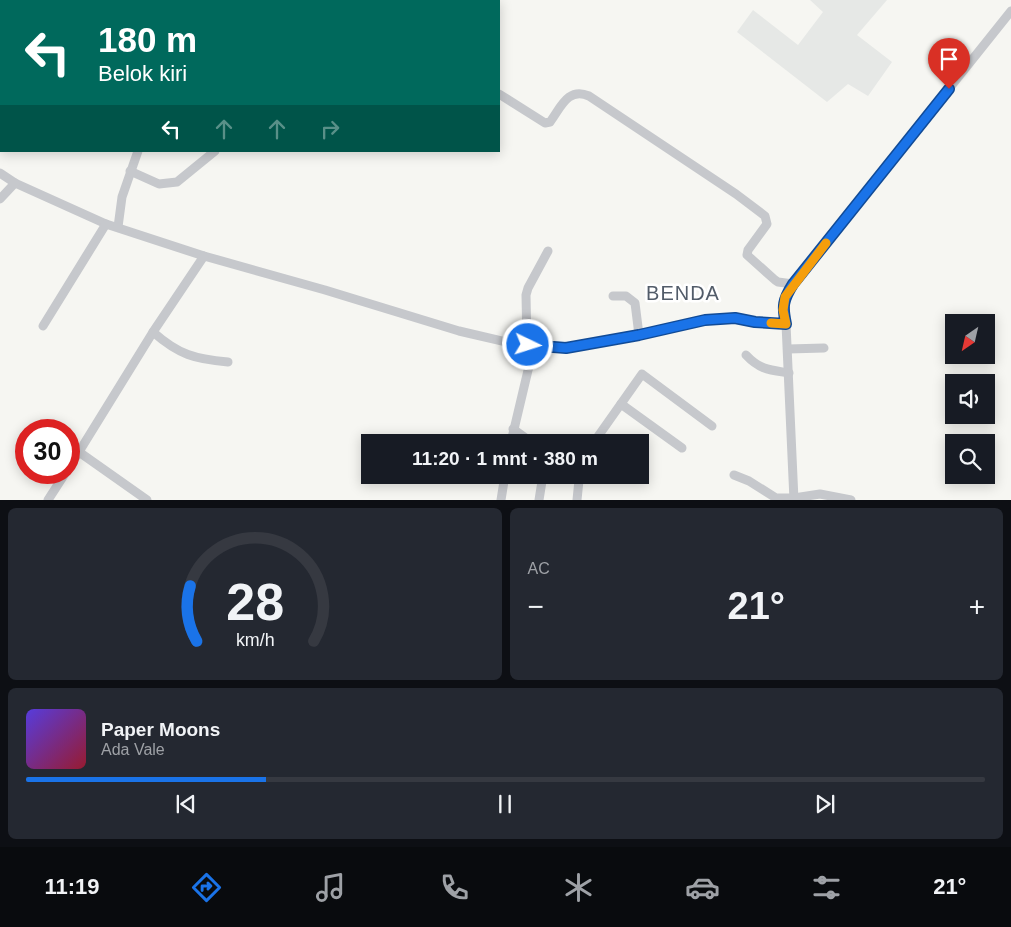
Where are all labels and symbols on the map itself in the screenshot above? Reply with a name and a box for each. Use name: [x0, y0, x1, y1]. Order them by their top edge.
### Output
pin: [928, 38, 970, 89]
district label: BENDA: [646, 282, 720, 304]
north arrow: [945, 314, 995, 364]
position arrow: [501, 318, 553, 370]
speed limit sign: 30: [15, 419, 80, 484]

